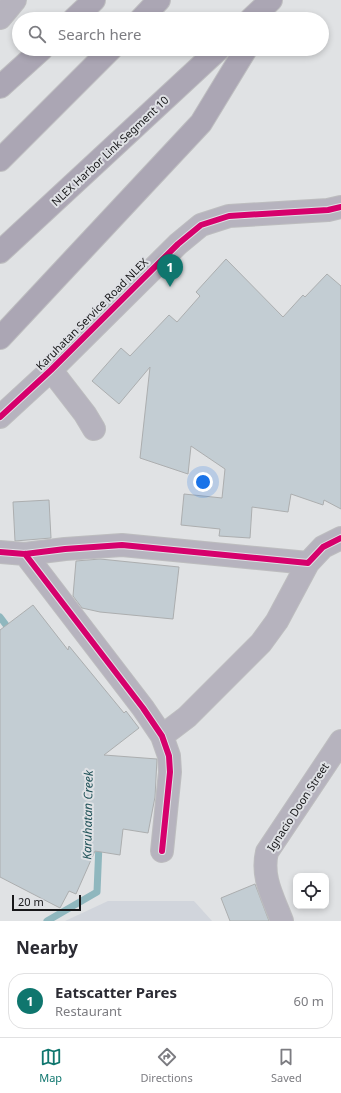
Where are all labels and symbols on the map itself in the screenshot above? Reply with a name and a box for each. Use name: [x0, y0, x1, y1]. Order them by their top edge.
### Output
street label: NLEX Harbor Link Segment 10: [48, 92, 171, 209]
street label: Karuhatan Service Road NLEX: [32, 254, 151, 373]
pin: 1: [157, 254, 183, 287]
your location: [193, 472, 213, 492]
street label: Ignacio Doon Street: [263, 760, 332, 854]
water label: Karuhatan Creek: [78, 769, 97, 860]
scale bar: [12, 893, 81, 912]

